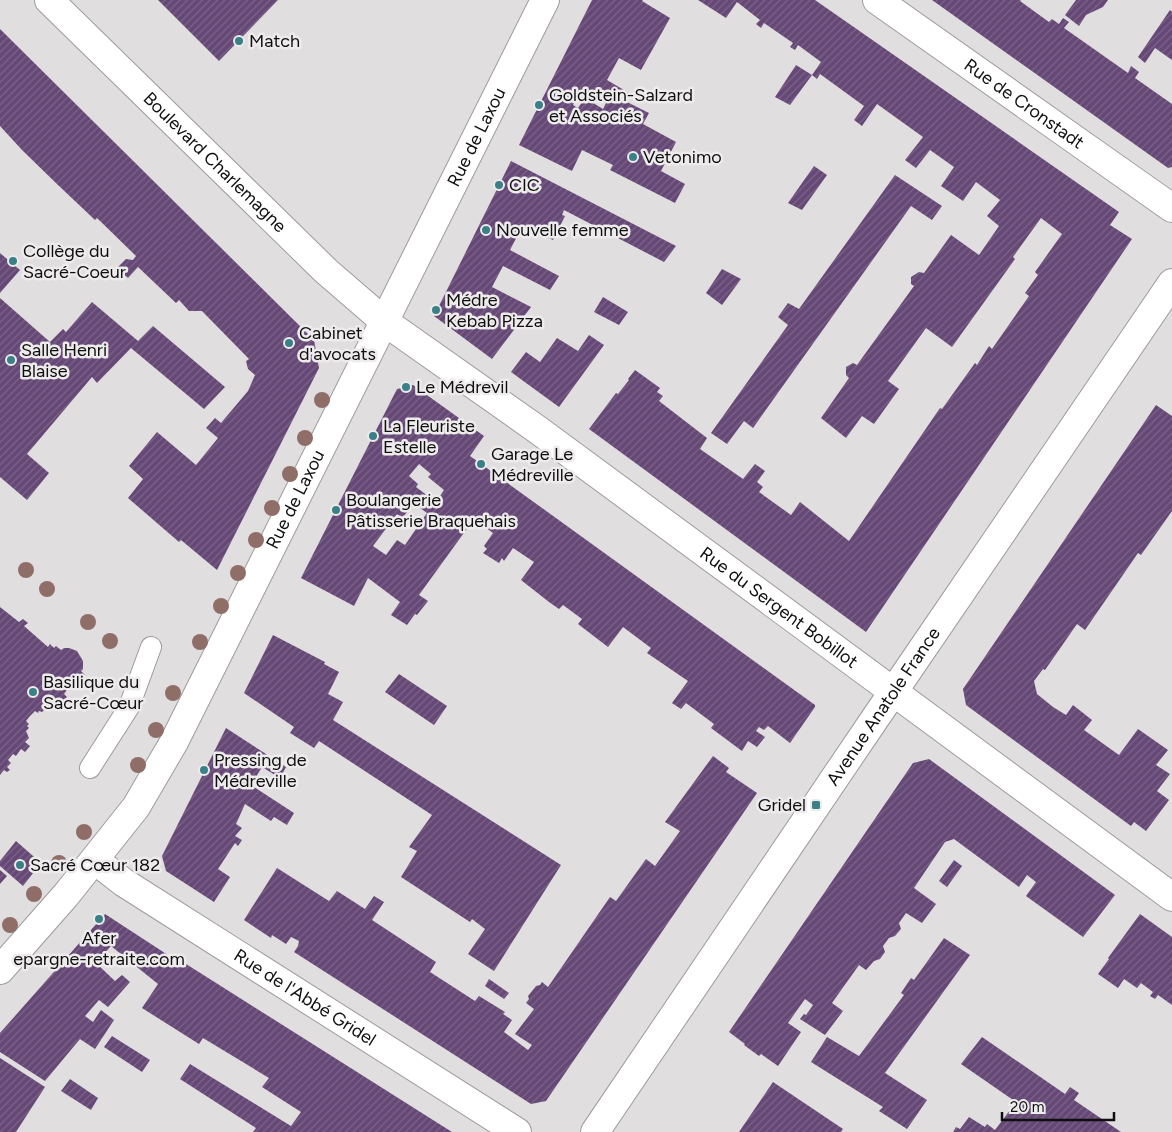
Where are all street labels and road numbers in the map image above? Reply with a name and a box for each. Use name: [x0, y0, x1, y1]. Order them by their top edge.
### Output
street label: Rue de Cronstadt: [960, 54, 1089, 154]
street label: Rue de Laxou: [442, 84, 510, 190]
street label: Boulevard Charlemagne: [139, 87, 291, 237]
street label: Rue de Laxou: [261, 446, 329, 553]
street label: Rue du Sergent Bobillot: [696, 542, 862, 673]
street label: Avenue Anatole France: [822, 623, 945, 790]
street label: Rue de l'Abbé Gridel: [230, 944, 380, 1051]

